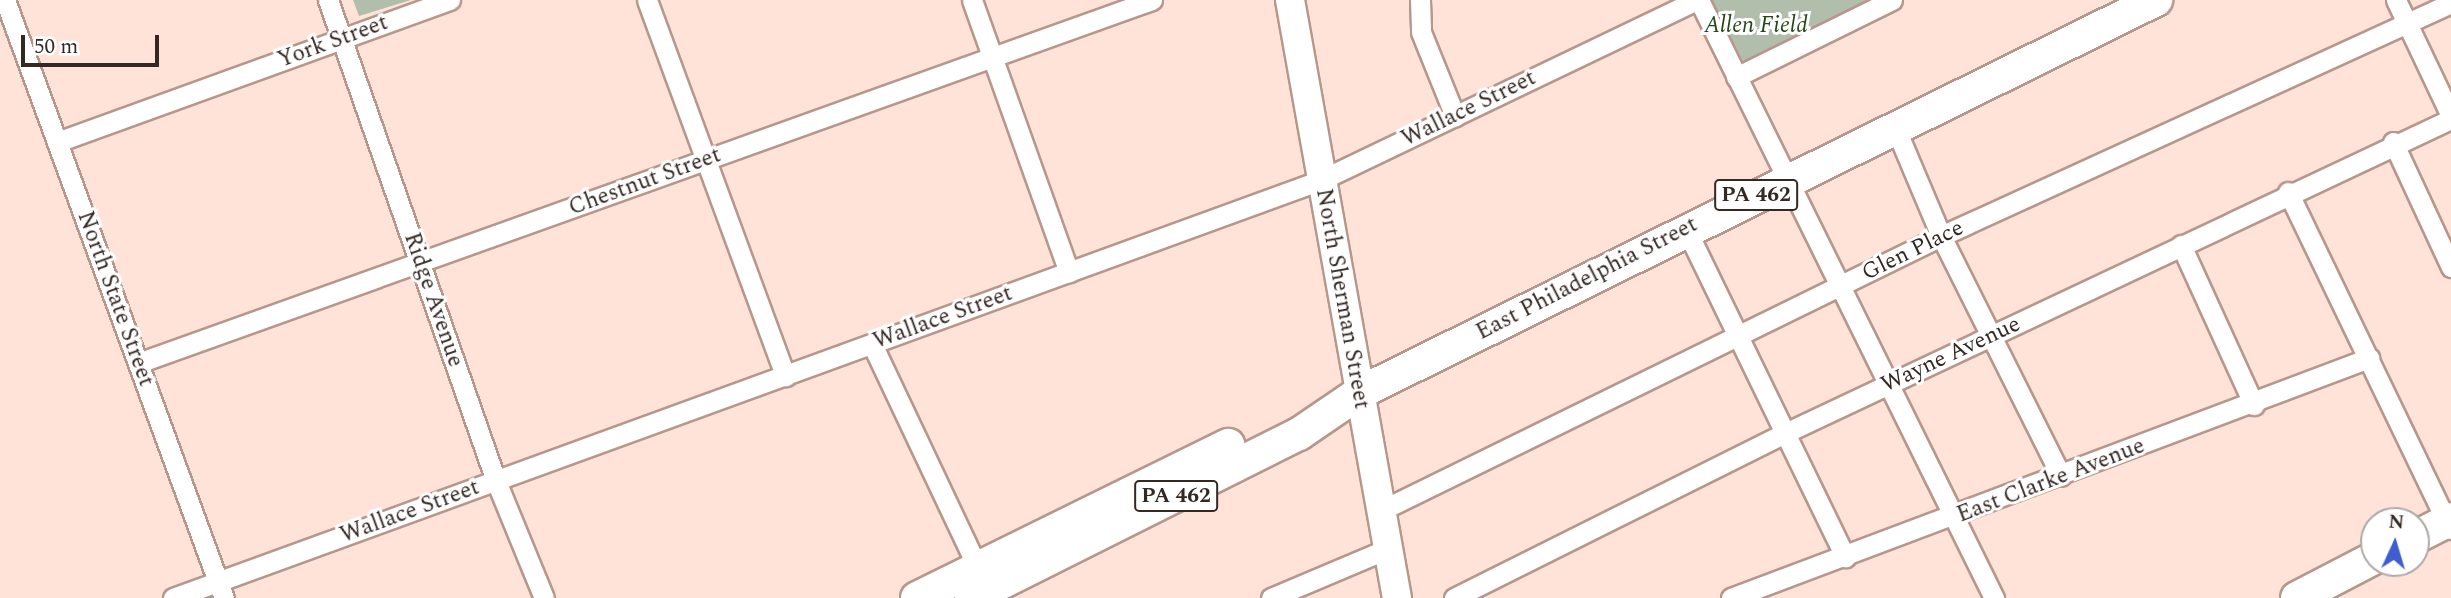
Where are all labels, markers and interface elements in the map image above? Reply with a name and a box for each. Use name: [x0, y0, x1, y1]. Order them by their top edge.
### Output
street label: York Street: [274, 9, 392, 75]
park label: Allen Field: [1704, 12, 1808, 40]
scale bar: [24, 21, 163, 65]
text: 50 m: [34, 31, 78, 63]
street label: Wallace Street: [1397, 65, 1541, 153]
street label: Chestnut Street: [565, 142, 725, 222]
road number: PA 462: [1714, 178, 1798, 212]
street label: North Sherman Street: [1309, 187, 1375, 411]
street label: North State Street: [70, 208, 160, 390]
street label: East Philadelphia Street: [1472, 211, 1702, 347]
street label: Glen Place: [1858, 215, 1968, 287]
street label: Ridge Avenue: [397, 229, 469, 371]
street label: Wallace Street: [870, 280, 1016, 356]
street label: Wayne Avenue: [1877, 311, 2025, 399]
street label: East Clarke Avenue: [1953, 432, 2149, 530]
street label: Wallace Street: [337, 474, 483, 550]
road number: PA 462: [1134, 478, 1218, 514]
north arrow: [2360, 507, 2430, 577]
text: N: [2388, 508, 2405, 538]

